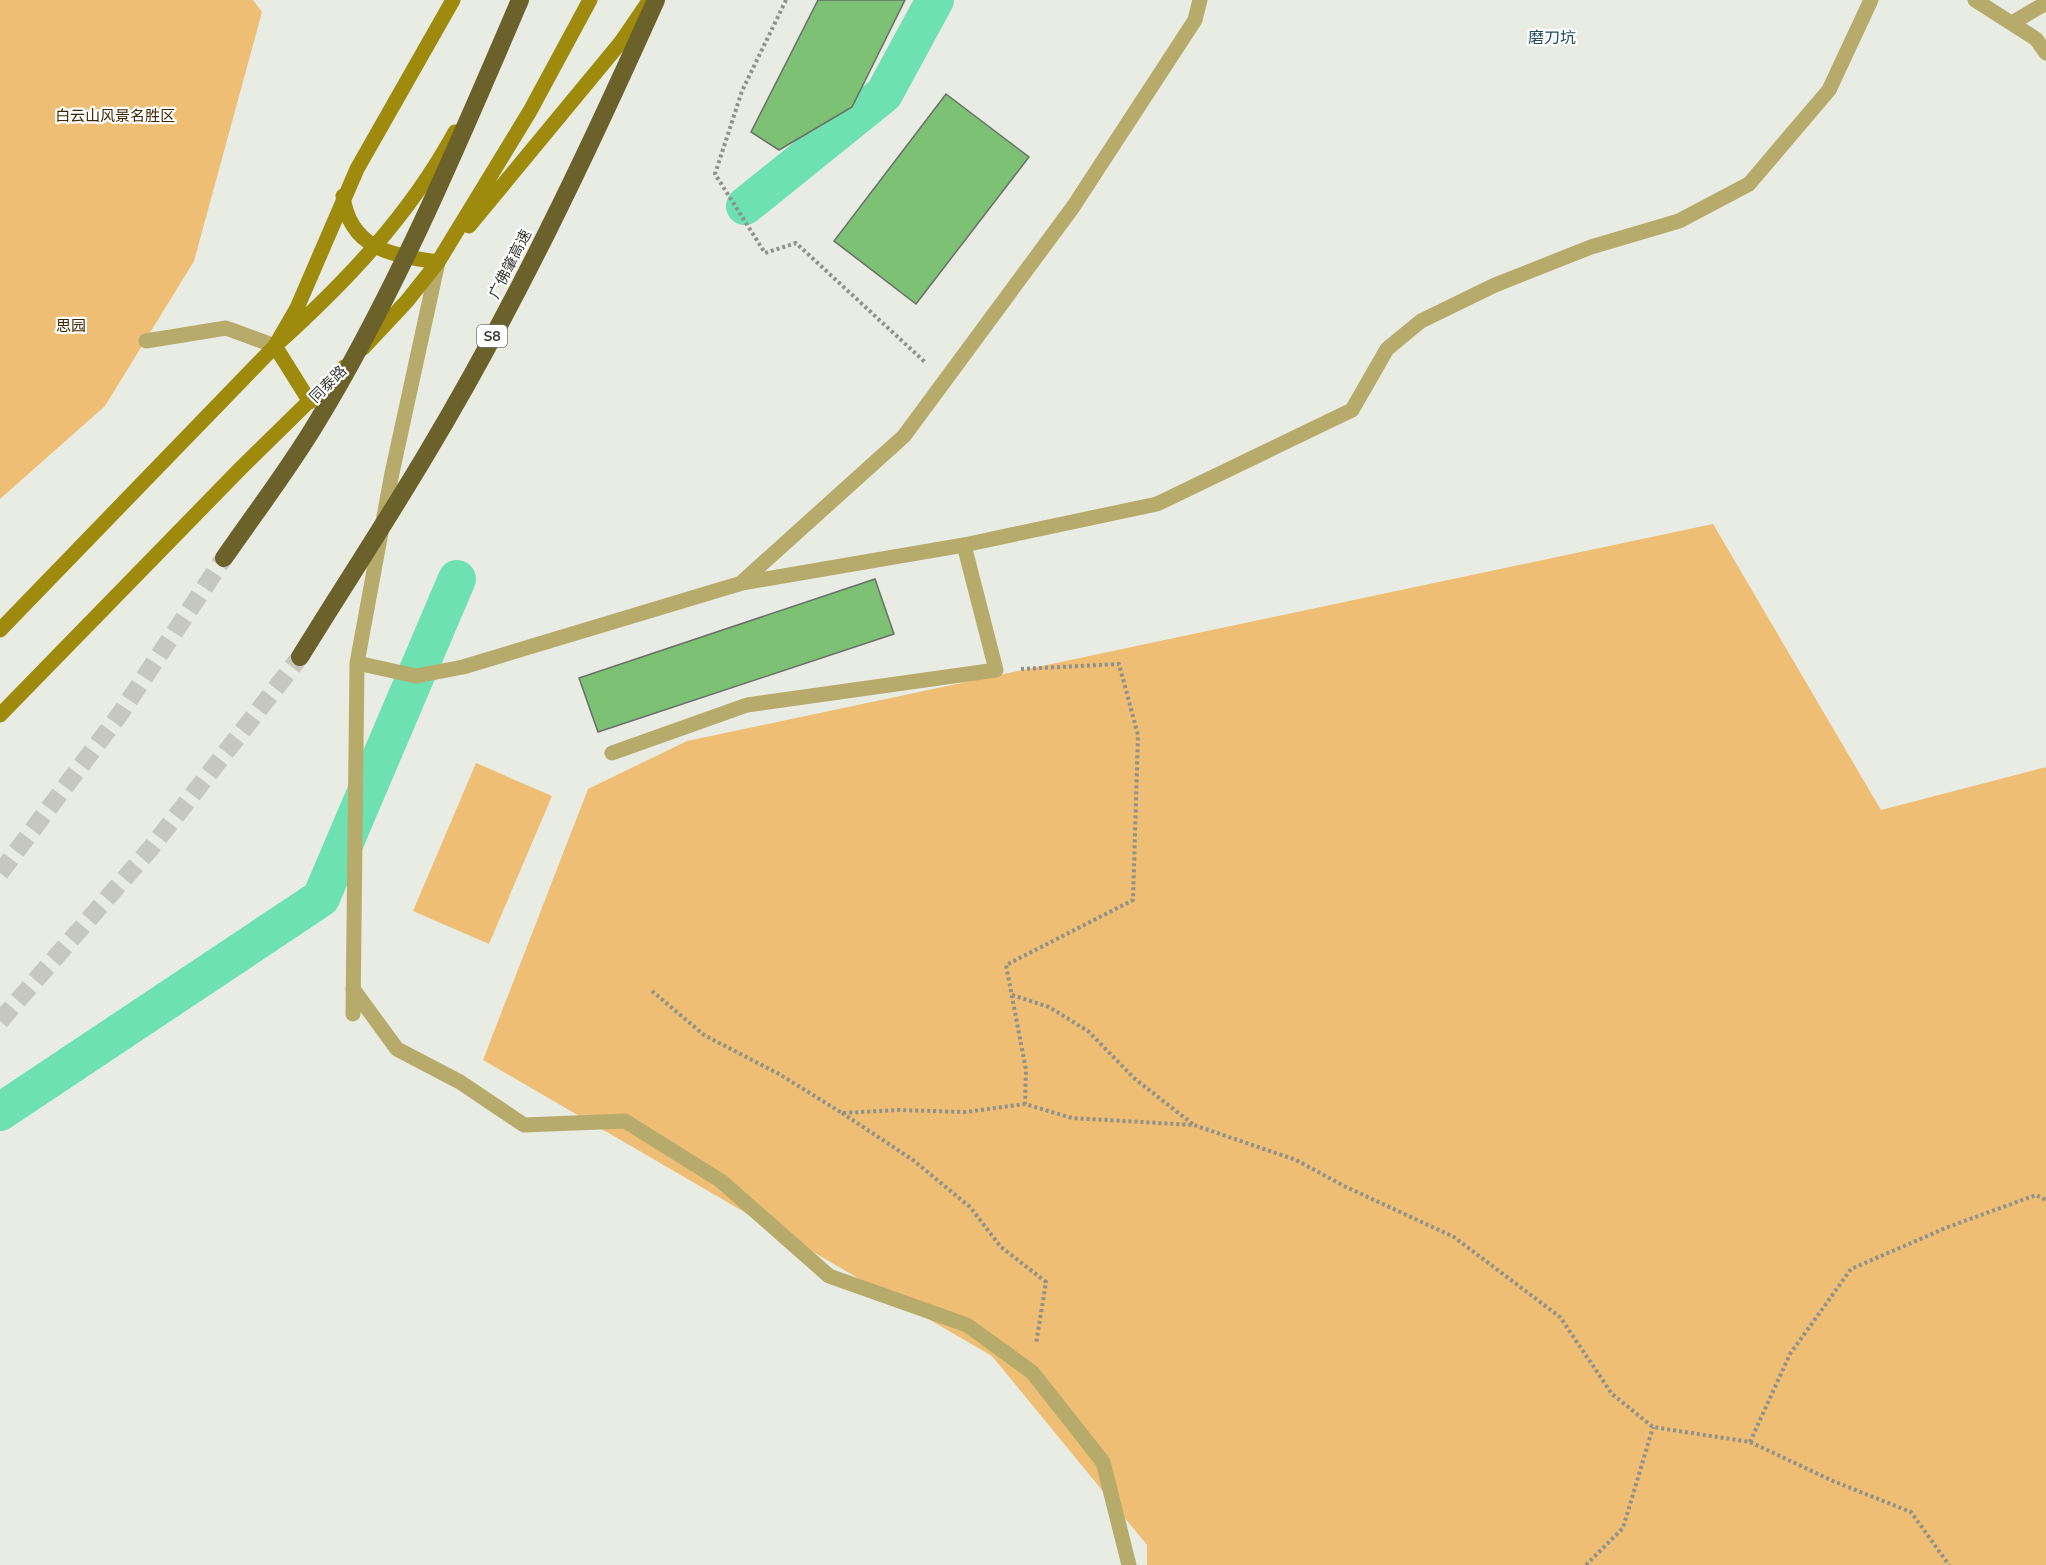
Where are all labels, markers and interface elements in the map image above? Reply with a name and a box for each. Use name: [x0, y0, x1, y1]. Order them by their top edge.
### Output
district label: 磨刀坑: [1528, 27, 1576, 49]
park label: 白云山风景名胜区: [55, 106, 175, 126]
street label: 广佛肇高速: [484, 226, 536, 302]
park label: 思园: [56, 316, 86, 336]
road number: S8: [477, 325, 507, 347]
street label: 同泰路: [305, 361, 351, 407]

